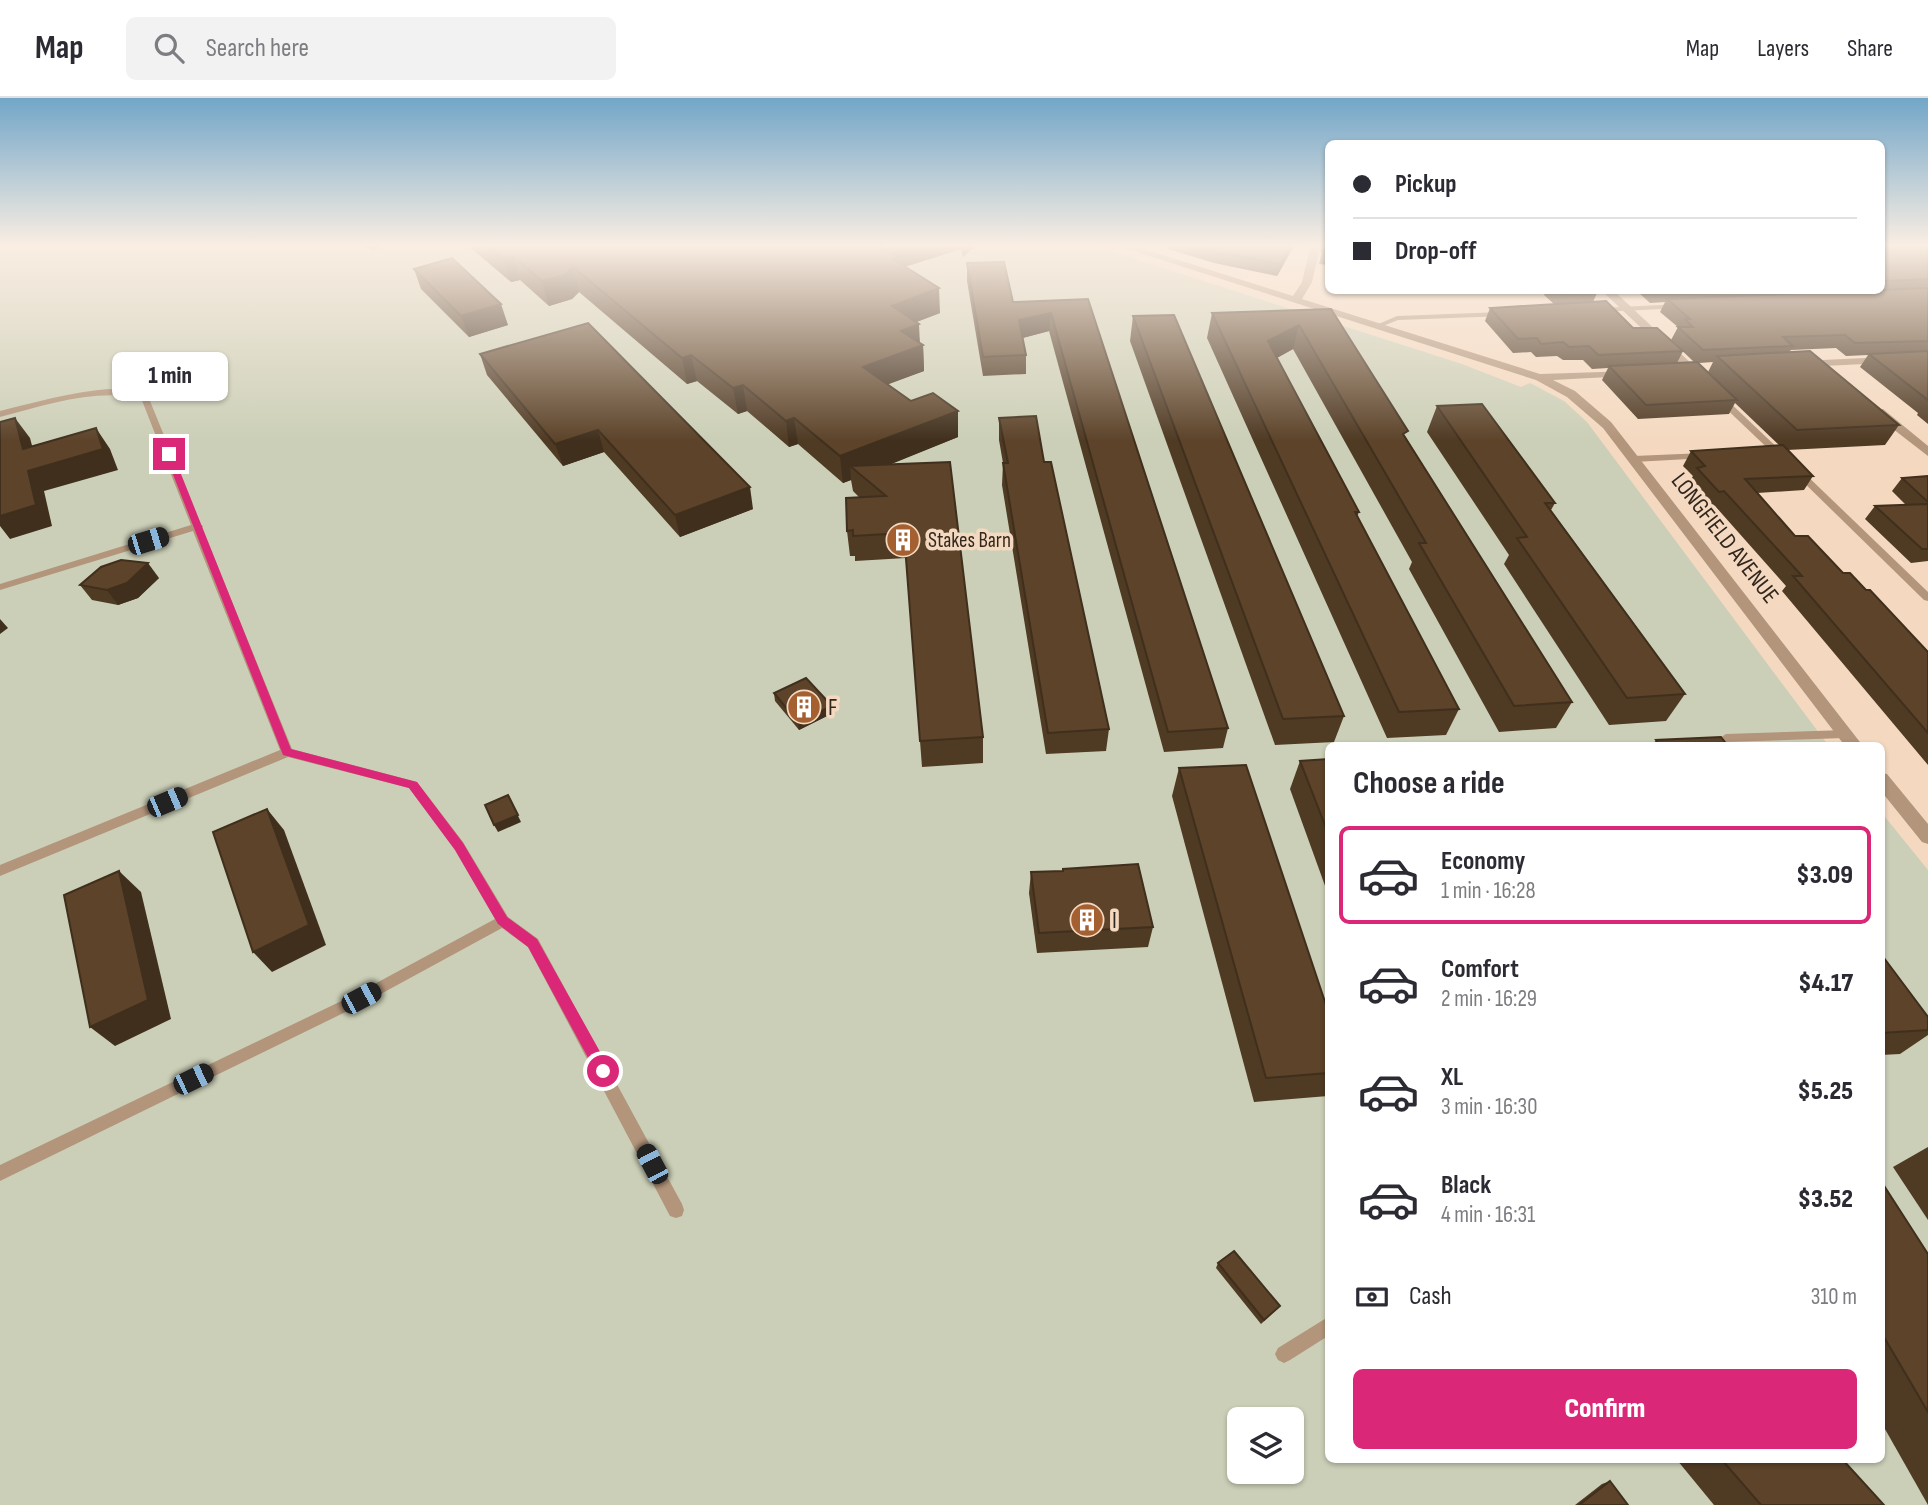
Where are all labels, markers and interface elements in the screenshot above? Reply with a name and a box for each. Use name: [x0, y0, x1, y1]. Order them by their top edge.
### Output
search box: [126, 17, 616, 80]
text: Map: [35, 28, 84, 68]
icon: search: [150, 29, 188, 67]
text: Search here: [206, 33, 309, 64]
text: Map: [1686, 34, 1719, 63]
text: Layers: [1757, 34, 1809, 63]
text: Share: [1847, 34, 1893, 63]
text: Pickup: [1395, 169, 1457, 200]
text: Drop-off: [1395, 236, 1476, 267]
callout: 1 min: [111, 352, 227, 402]
text: 1 min: [148, 362, 192, 390]
route end: [153, 438, 185, 470]
street label: LONGFIELD AVENUE: [1665, 467, 1785, 609]
building icon: Stakes Barn: [884, 521, 922, 559]
car: [125, 525, 172, 557]
place label: Stakes Barn: [928, 528, 1011, 553]
building icon: F: [785, 688, 823, 726]
place label: F: [828, 693, 837, 722]
text: Choose a ride: [1353, 764, 1505, 803]
car: [144, 784, 191, 820]
icon: car: [1357, 844, 1420, 907]
text: Economy: [1441, 846, 1525, 877]
text: $3.09: [1796, 860, 1853, 891]
text: 1 min · 16:28: [1441, 877, 1536, 905]
building icon: I: [1068, 901, 1106, 939]
place label: I: [1112, 906, 1117, 935]
icon: car: [1357, 952, 1420, 1015]
text: Comfort: [1441, 954, 1519, 985]
text: $4.17: [1798, 968, 1853, 999]
car: [338, 979, 385, 1017]
text: 2 min · 16:29: [1441, 985, 1537, 1013]
route start: [587, 1055, 619, 1087]
car: [170, 1060, 217, 1098]
icon: car: [1357, 1060, 1420, 1123]
text: XL: [1441, 1062, 1463, 1093]
text: $5.25: [1797, 1076, 1853, 1107]
text: 3 min · 16:30: [1441, 1093, 1537, 1121]
car: [633, 1141, 672, 1187]
icon: car: [1357, 1168, 1420, 1231]
text: Black: [1441, 1170, 1491, 1201]
text: $3.52: [1798, 1184, 1853, 1215]
text: 4 min · 16:31: [1441, 1201, 1535, 1229]
icon: cash: [1353, 1278, 1391, 1316]
text: Cash: [1409, 1281, 1452, 1312]
text: 310 m: [1811, 1283, 1857, 1311]
button: Confirm: [1353, 1369, 1857, 1449]
map controls: [1227, 1407, 1304, 1484]
button: layers: [1227, 1407, 1304, 1484]

